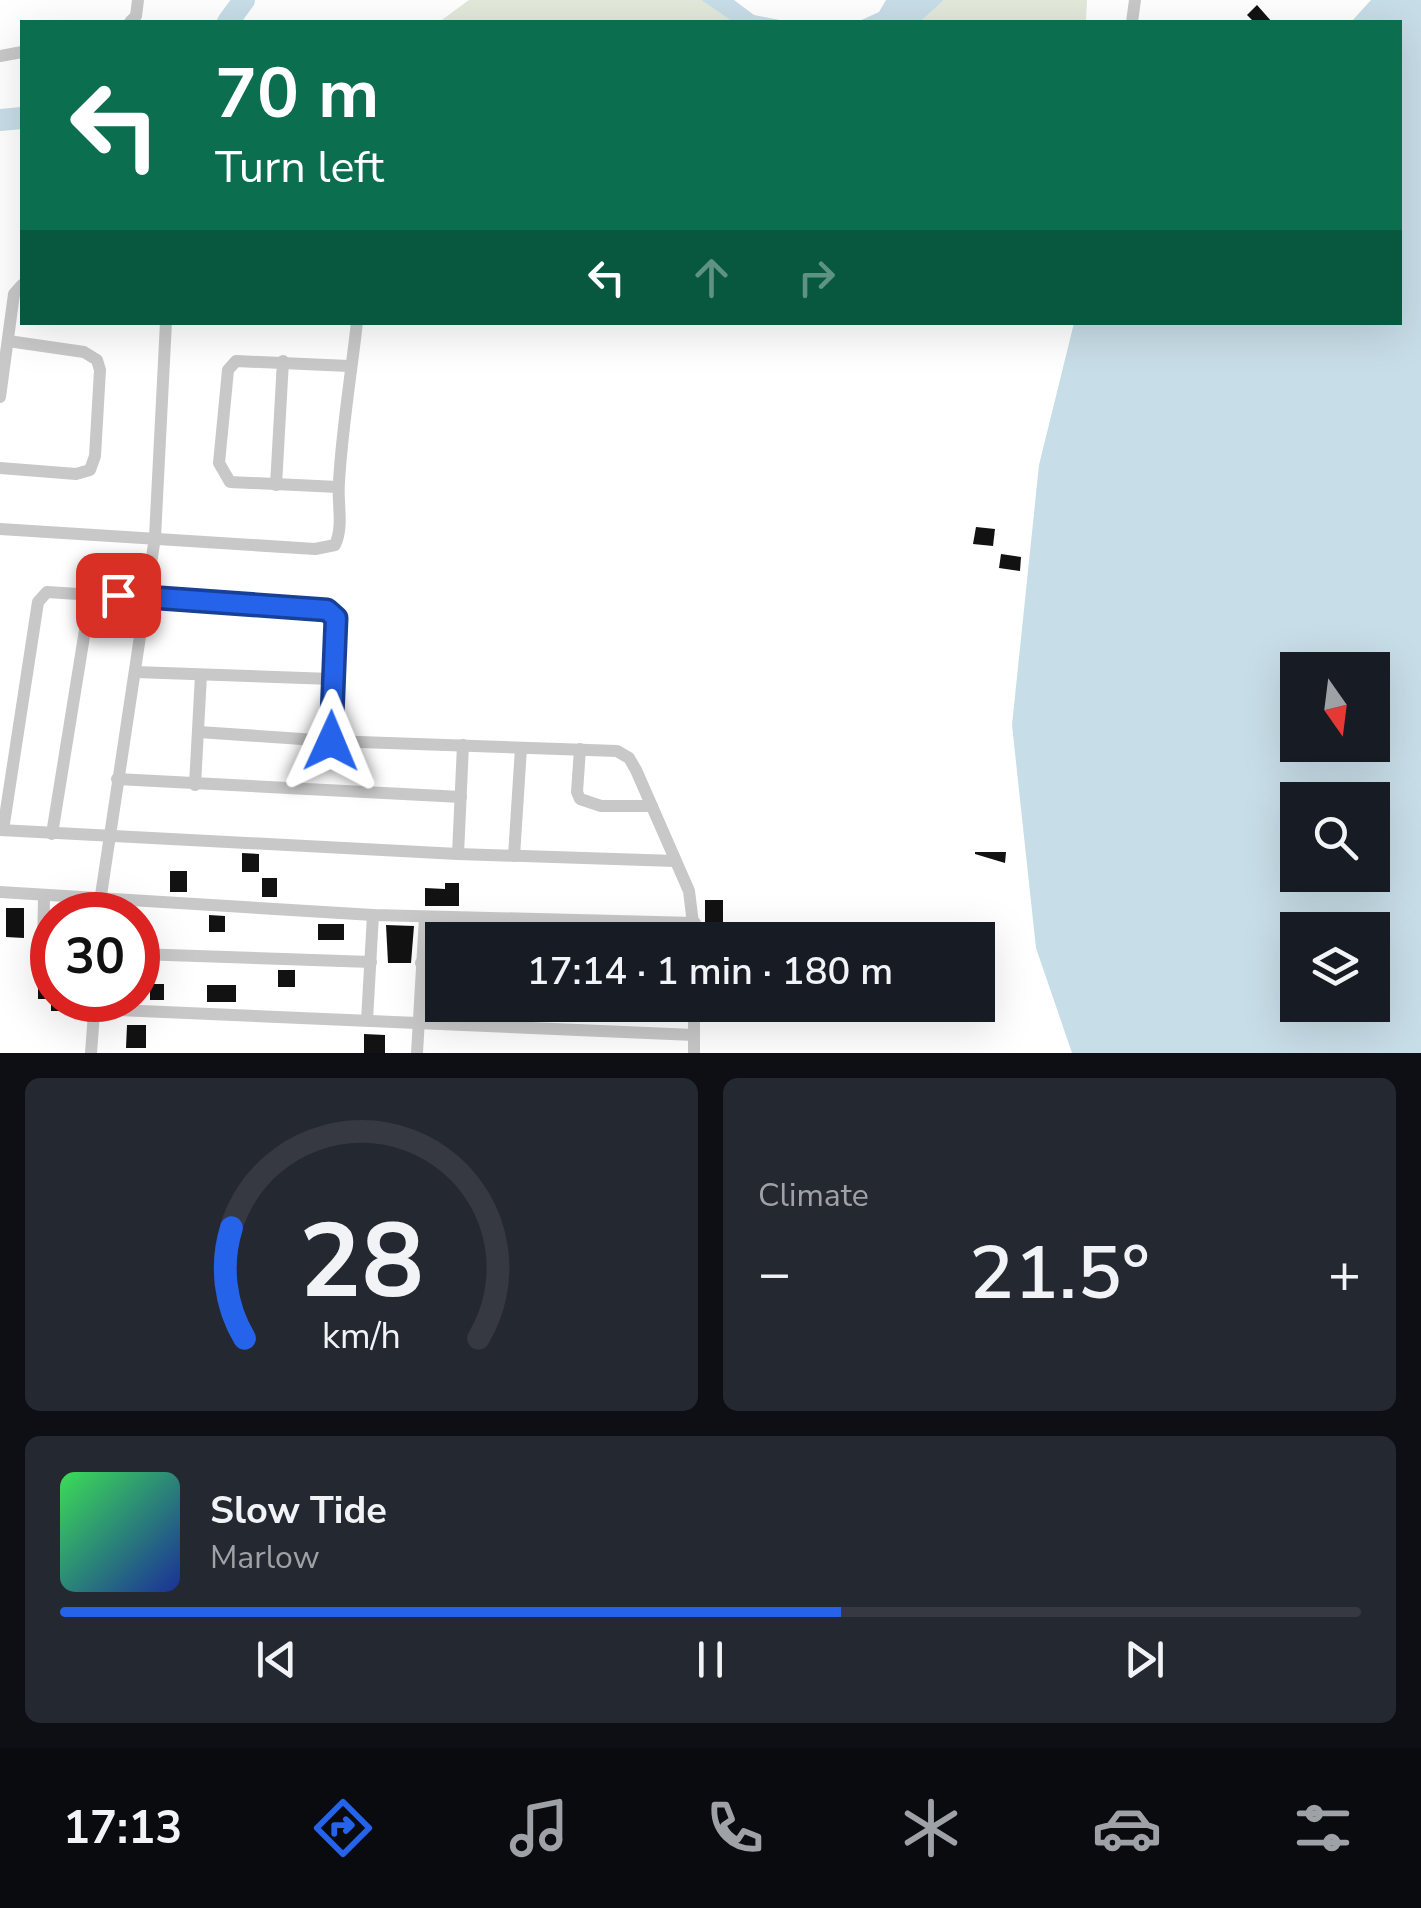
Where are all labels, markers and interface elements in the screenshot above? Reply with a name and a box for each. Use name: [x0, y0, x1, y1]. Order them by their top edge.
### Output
text: 70 m: [215, 46, 379, 142]
icon: left: [50, 60, 180, 190]
text: Turn left: [215, 137, 384, 198]
icon: left: [579, 250, 634, 305]
icon: ahead: [684, 250, 739, 305]
icon: right: [789, 250, 844, 305]
pin: [76, 553, 161, 638]
icon: arrive: [91, 568, 146, 623]
north arrow: [1280, 652, 1390, 762]
map controls: [1280, 652, 1390, 1022]
position arrow: [279, 689, 383, 793]
button: search: [1280, 782, 1390, 892]
speed limit sign: 30: [30, 892, 160, 1022]
button: layers: [1280, 912, 1390, 1022]
text: 17:14 · 1 min · 180 m: [527, 946, 893, 997]
text: Climate: [758, 1174, 869, 1217]
text: 28: [299, 1191, 424, 1333]
text: 21.5°: [969, 1222, 1150, 1324]
text: −: [758, 1236, 791, 1311]
text: +: [1328, 1236, 1361, 1311]
text: km/h: [322, 1312, 401, 1361]
text: Slow Tide: [210, 1485, 387, 1536]
text: Marlow: [210, 1536, 320, 1579]
icon: previous: [249, 1632, 304, 1687]
icon: pause: [683, 1632, 738, 1687]
icon: next: [1117, 1632, 1172, 1687]
icon: directions: [308, 1793, 378, 1863]
icon: music: [504, 1793, 574, 1863]
icon: phone: [700, 1793, 770, 1863]
icon: climate: [896, 1793, 966, 1863]
icon: car: [1092, 1793, 1162, 1863]
icon: filters: [1288, 1793, 1358, 1863]
text: 17:13: [63, 1798, 182, 1859]

